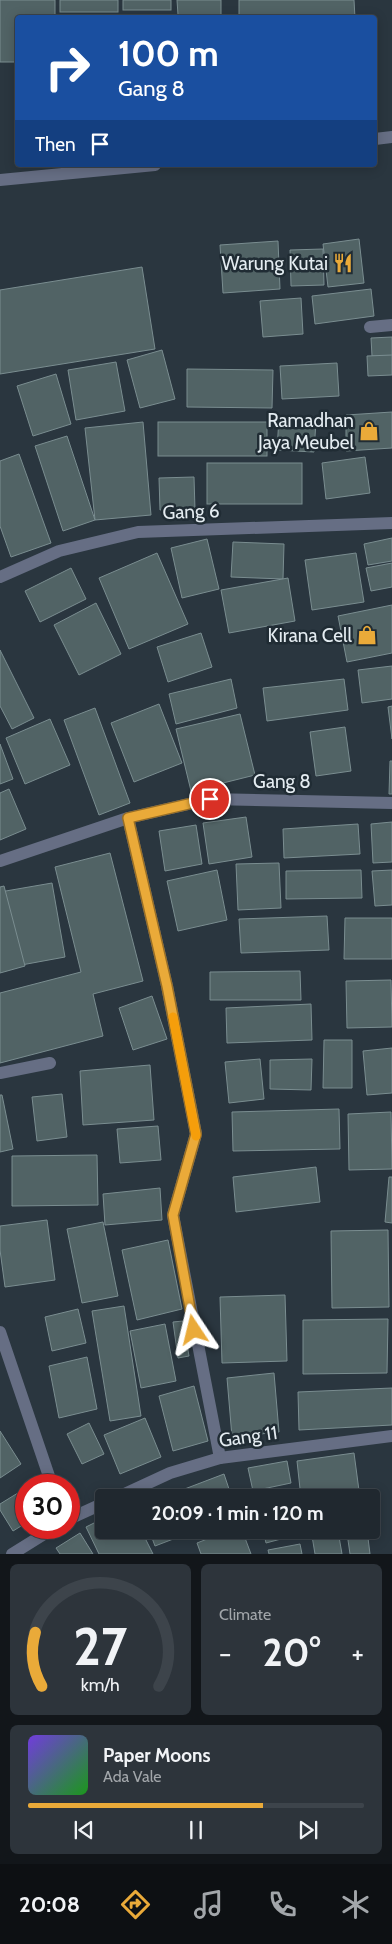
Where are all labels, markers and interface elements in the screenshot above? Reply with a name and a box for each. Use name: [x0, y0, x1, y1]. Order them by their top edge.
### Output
text: 100 m: [118, 32, 219, 75]
icon: right: [35, 35, 100, 100]
text: Gang 8: [118, 75, 185, 102]
icon: arrive: [86, 130, 114, 158]
text: Then: [35, 133, 76, 156]
place label: Warung Kutai: [222, 252, 328, 275]
restaurant icon: Warung Kutai: [332, 252, 354, 274]
place label: Ramadhan Jaya Meubel: [257, 409, 355, 454]
shop icon: Ramadhan Jaya Meubel: [358, 420, 380, 442]
street label: Gang 6: [162, 499, 220, 524]
place label: Kirana Cell: [268, 624, 353, 647]
shop icon: Kirana Cell: [356, 624, 378, 646]
street label: Gang 8: [253, 770, 311, 793]
pin: [189, 778, 231, 820]
icon: arrive: [196, 785, 224, 813]
position arrow: [167, 1303, 219, 1355]
street label: Gang 11: [217, 1421, 279, 1452]
speed limit sign: 30: [15, 1474, 80, 1539]
text: 20:09 · 1 min · 120 m: [152, 1502, 323, 1525]
text: Climate: [219, 1605, 271, 1624]
text: 27: [73, 1615, 128, 1678]
text: 20°: [263, 1629, 320, 1676]
text: −: [219, 1636, 231, 1670]
text: +: [352, 1636, 364, 1670]
text: km/h: [81, 1674, 120, 1695]
text: Paper Moons: [103, 1744, 211, 1767]
text: Ada Vale: [103, 1767, 162, 1786]
icon: previous: [70, 1816, 98, 1844]
icon: pause: [182, 1816, 210, 1844]
icon: next: [294, 1816, 322, 1844]
icon: directions: [118, 1887, 153, 1922]
icon: music: [191, 1887, 226, 1922]
icon: phone: [265, 1887, 300, 1922]
icon: climate: [338, 1887, 373, 1922]
text: 20:08: [19, 1891, 80, 1918]

